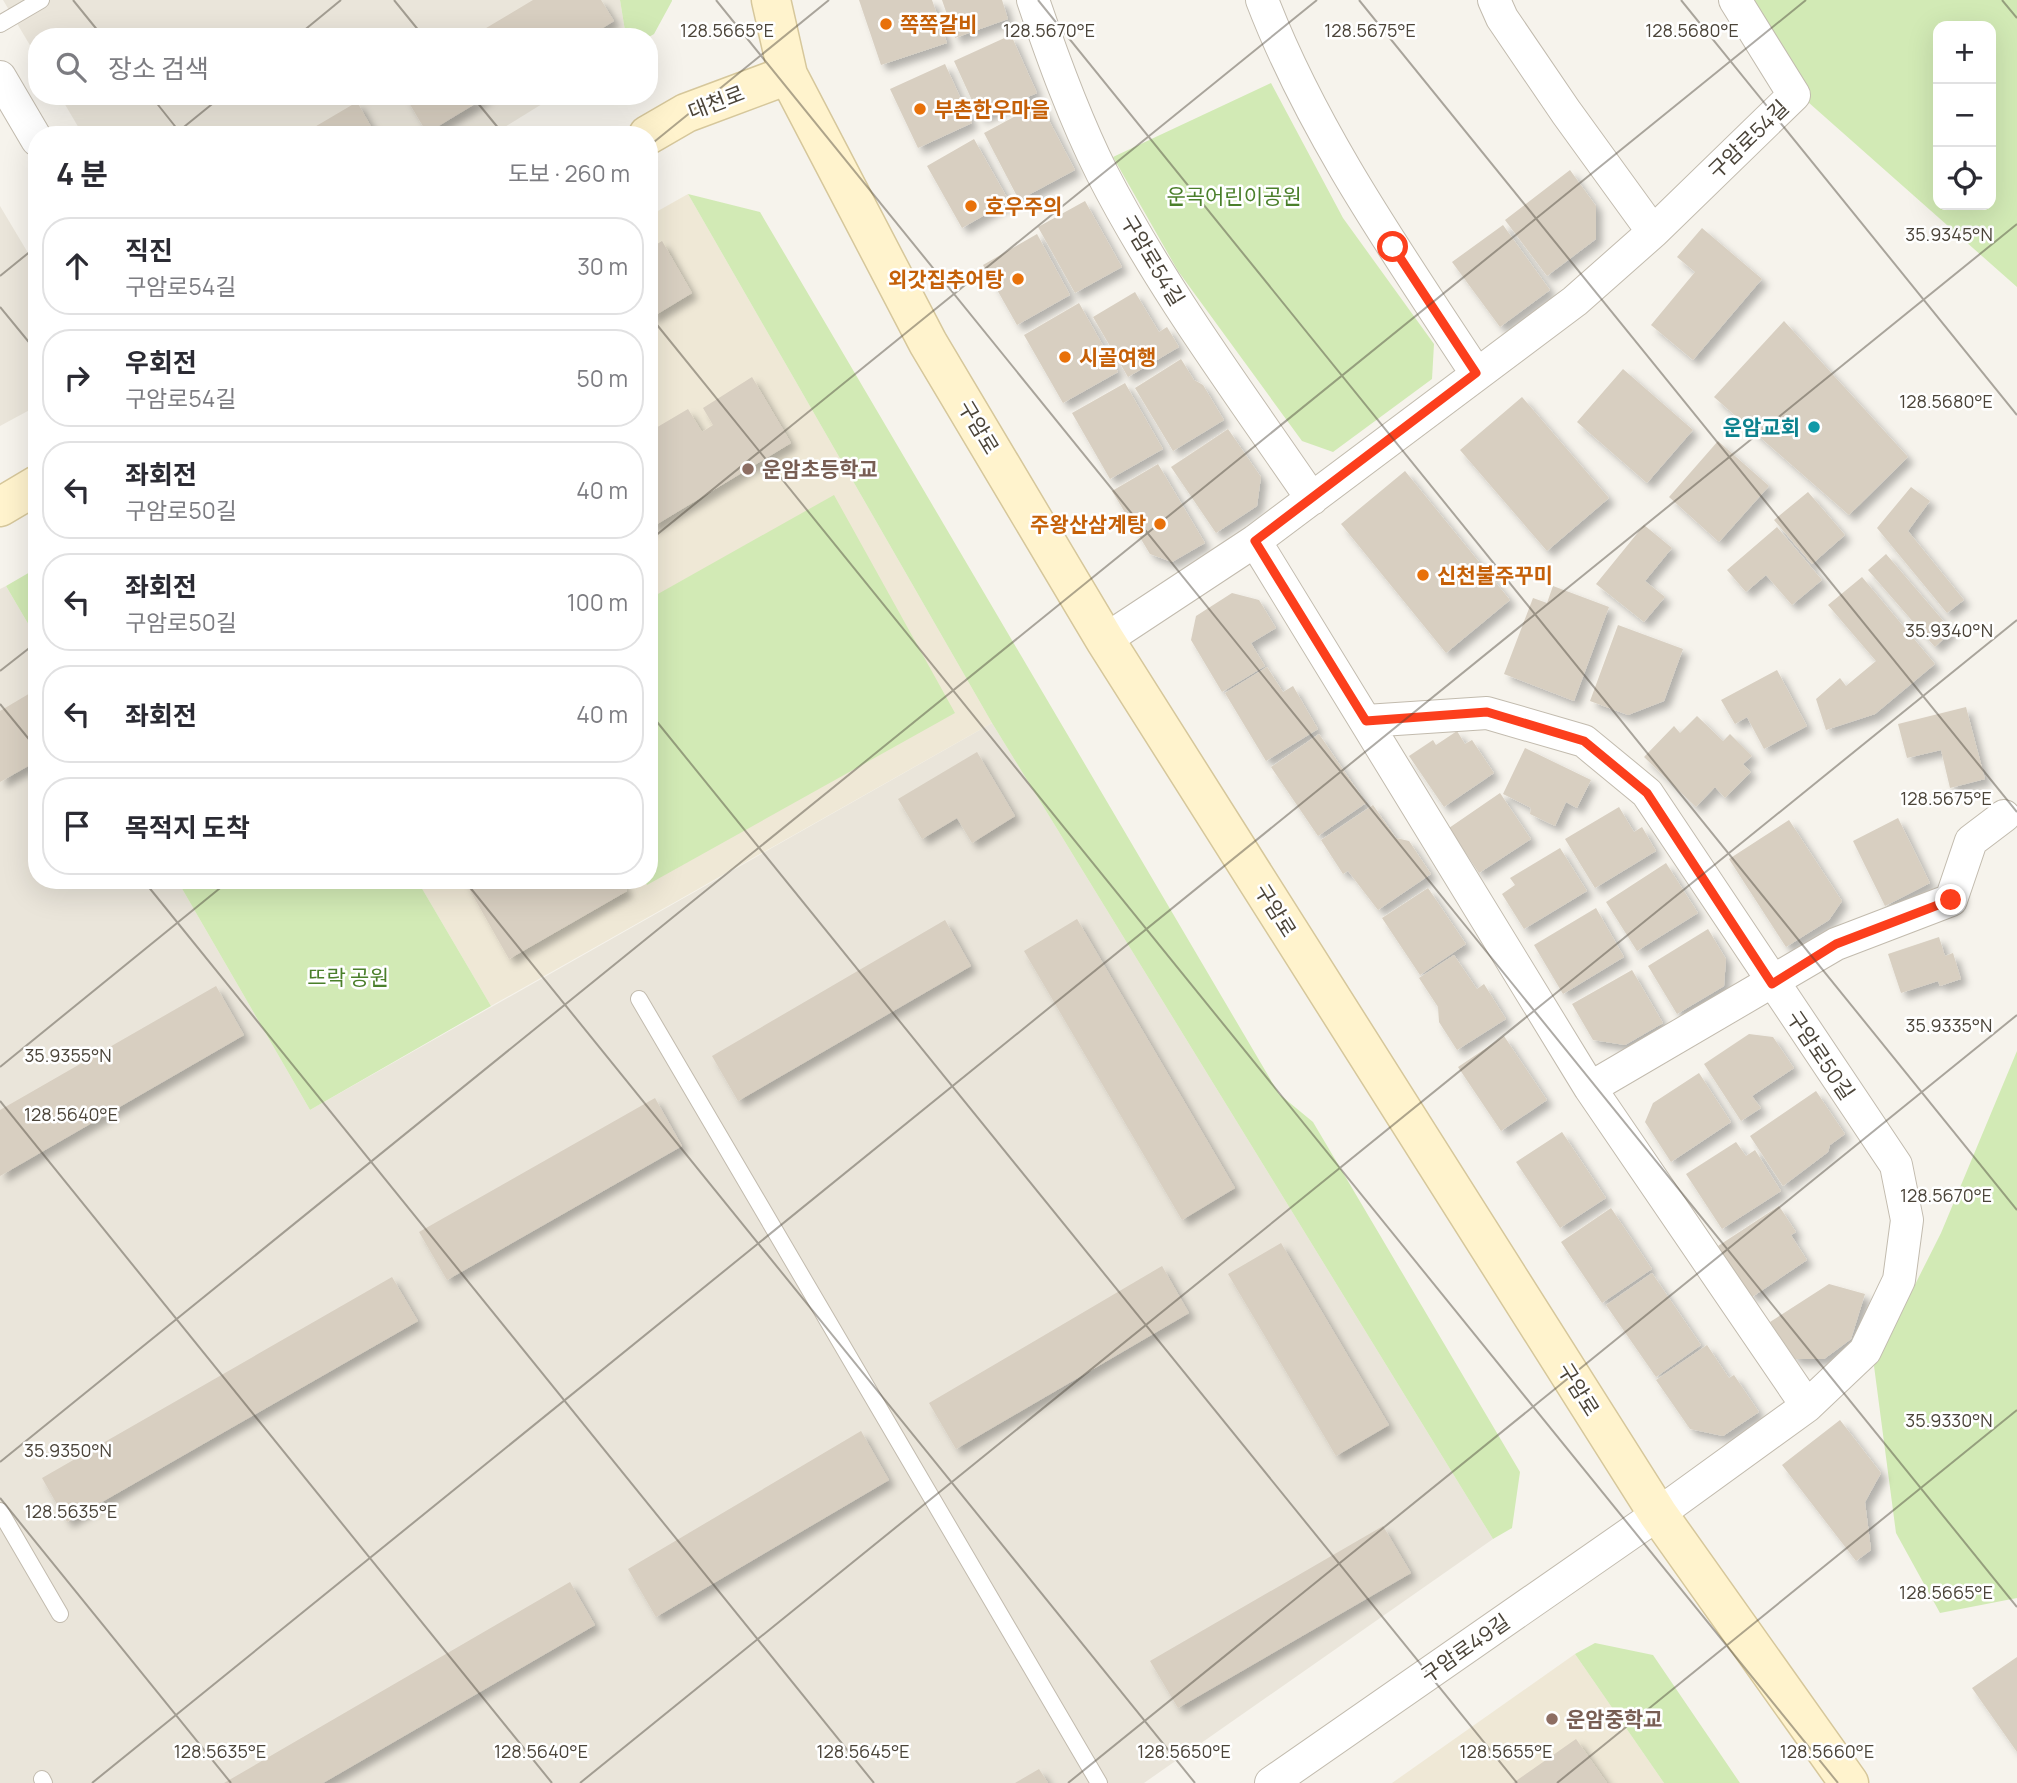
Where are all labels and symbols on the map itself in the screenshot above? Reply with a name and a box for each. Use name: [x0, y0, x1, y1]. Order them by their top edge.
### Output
place label: 쪽쪽갈비: [900, 10, 977, 38]
marker: 쪽쪽갈비: [878, 16, 894, 32]
text: 128.5665°E: [680, 18, 774, 42]
text: 128.5670°E: [1003, 18, 1095, 42]
text: 128.5675°E: [1324, 18, 1416, 42]
text: 128.5680°E: [1645, 18, 1739, 42]
street label: 대천로: [684, 79, 748, 125]
street label: 구암로54길: [1702, 94, 1794, 184]
place label: 부촌한우마을: [934, 95, 1050, 123]
marker: 부촌한우마을: [912, 101, 928, 117]
park label: 운곡어린이공원: [1166, 182, 1302, 210]
place label: 호우주의: [985, 192, 1062, 220]
marker: 호우주의: [963, 198, 979, 214]
street label: 구암로54길: [1115, 209, 1191, 311]
text: 35.9345°N: [1905, 222, 1993, 246]
route start: [1377, 231, 1408, 262]
place label: 외갓집추어탕: [888, 265, 1004, 293]
marker: 외갓집추어탕: [1010, 271, 1026, 287]
place label: 시골여행: [1079, 343, 1156, 371]
marker: 시골여행: [1057, 349, 1073, 365]
text: 128.5680°E: [1899, 389, 1993, 413]
street label: 구암로: [952, 395, 1006, 459]
place label: 운암교회: [1723, 413, 1800, 441]
marker: 운암교회: [1806, 419, 1822, 435]
place label: 운암초등학교: [762, 455, 878, 483]
marker: 운암초등학교: [740, 461, 756, 477]
place label: 주왕산삼계탕: [1030, 510, 1146, 538]
marker: 주왕산삼계탕: [1152, 516, 1168, 532]
place label: 신천불주꾸미: [1437, 561, 1553, 589]
marker: 신천불주꾸미: [1415, 567, 1431, 583]
text: 35.9340°N: [1905, 618, 1993, 642]
text: 128.5675°E: [1900, 786, 1992, 810]
street label: 구암로: [1249, 878, 1303, 942]
route end: [1935, 884, 1966, 915]
park label: 뜨락 공원: [307, 963, 389, 991]
street label: 구암로50길: [1781, 1005, 1861, 1105]
text: 35.9335°N: [1906, 1013, 1992, 1037]
text: 35.9355°N: [24, 1043, 112, 1067]
text: 128.5640°E: [24, 1102, 118, 1126]
text: 128.5670°E: [1900, 1183, 1992, 1207]
street label: 구암로: [1552, 1357, 1606, 1421]
text: 35.9330°N: [1905, 1408, 1993, 1432]
text: 35.9350°N: [24, 1438, 112, 1462]
text: 128.5635°E: [25, 1499, 117, 1523]
text: 128.5665°E: [1899, 1580, 1993, 1604]
street label: 구암로49길: [1415, 1607, 1515, 1689]
place label: 운암중학교: [1566, 1705, 1663, 1733]
marker: 운암중학교: [1544, 1711, 1560, 1727]
text: 128.5635°E: [174, 1739, 266, 1763]
text: 128.5640°E: [494, 1739, 588, 1763]
text: 128.5645°E: [816, 1739, 910, 1763]
text: 128.5650°E: [1137, 1739, 1231, 1763]
text: 128.5655°E: [1459, 1739, 1553, 1763]
text: 128.5660°E: [1780, 1739, 1874, 1763]

